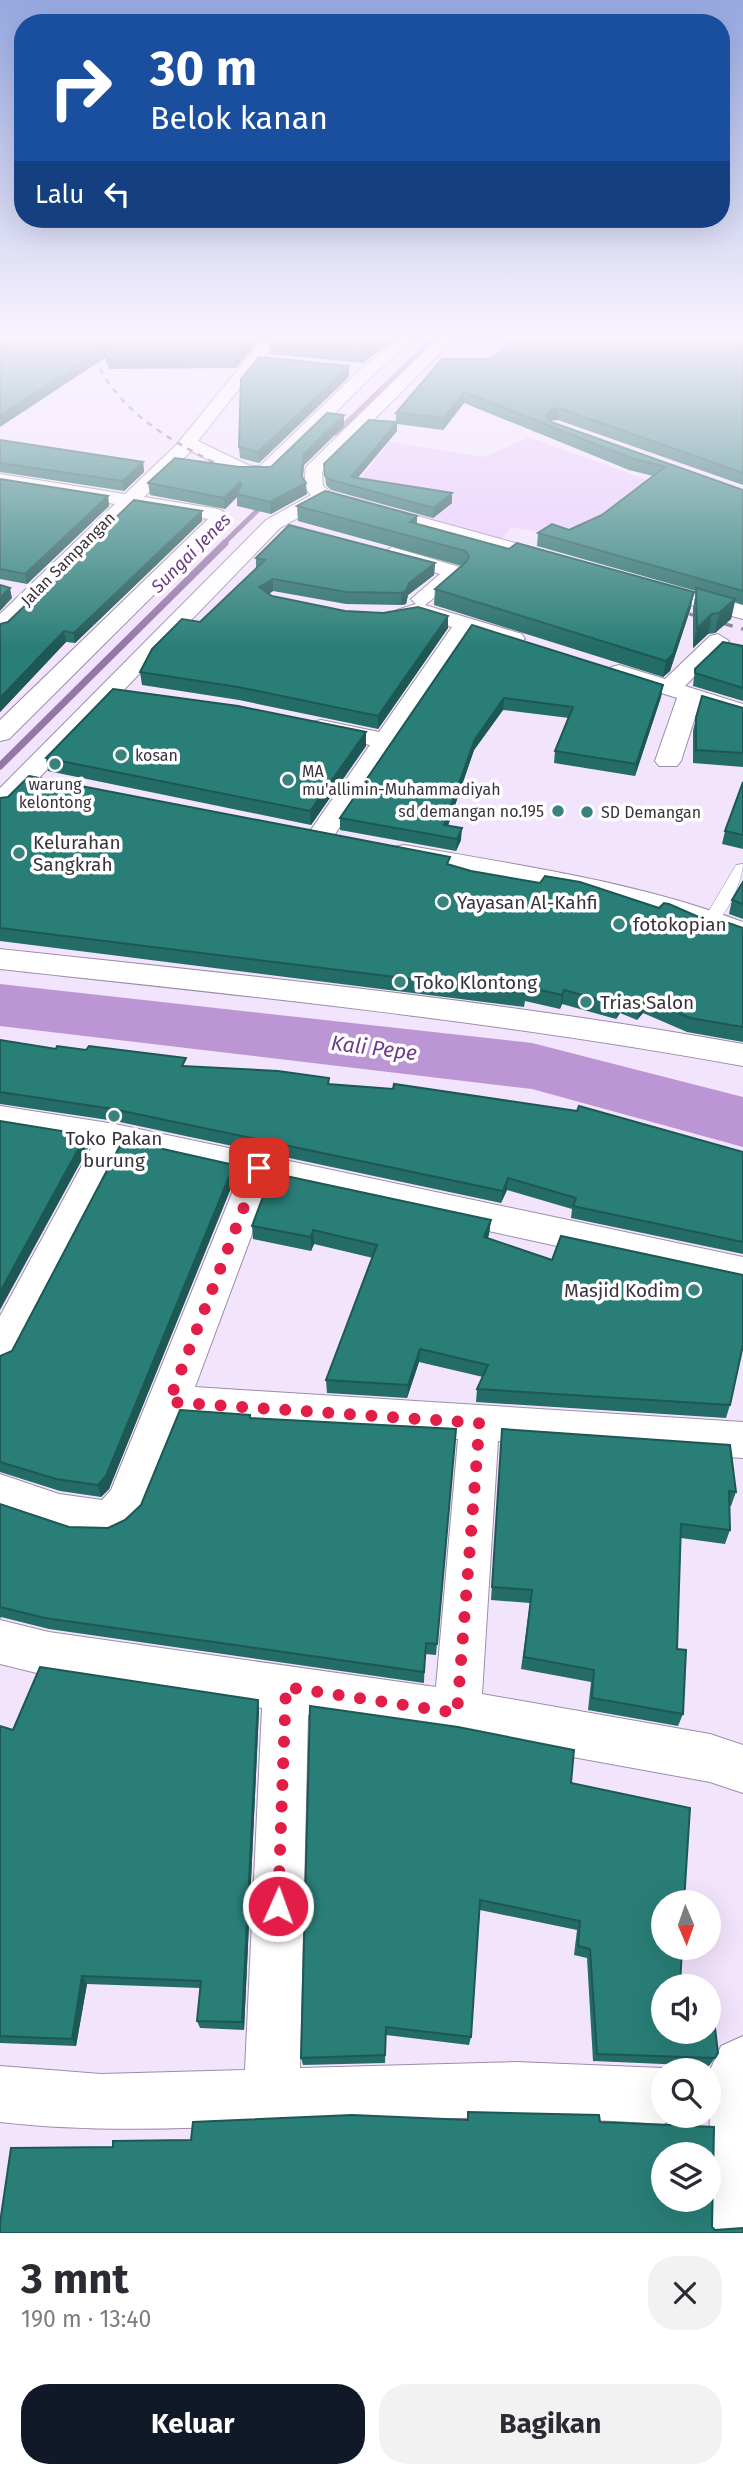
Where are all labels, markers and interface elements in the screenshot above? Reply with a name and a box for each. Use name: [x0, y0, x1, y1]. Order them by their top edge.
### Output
text: 30 m: [150, 39, 257, 98]
icon: right: [35, 42, 126, 133]
text: Belok kanan: [150, 99, 328, 137]
icon: left: [98, 175, 136, 213]
text: Lalu: [35, 179, 84, 210]
street label: Jalan Sampangan: [17, 508, 119, 610]
water label: Sungai Jenes: [146, 509, 235, 598]
place label: kosan: [135, 746, 178, 765]
marker: kosan: [113, 747, 129, 763]
marker: warung kelontong: [47, 756, 63, 772]
place label: MA mu'allimin-Muhammadiyah: [302, 762, 501, 799]
marker: MA mu'allimin-Muhammadiyah: [280, 772, 296, 788]
place label: warung kelontong: [19, 775, 92, 812]
place label: sd demangan no.195: [398, 802, 544, 821]
marker: sd demangan no.195: [550, 803, 566, 819]
place label: SD Demangan: [601, 803, 701, 822]
marker: SD Demangan: [579, 804, 595, 820]
place label: Kelurahan Sangkrah: [33, 831, 121, 876]
marker: Kelurahan Sangkrah: [11, 845, 27, 861]
place label: Yayasan Al-Kahfi: [457, 891, 598, 914]
marker: Yayasan Al-Kahfi: [435, 894, 451, 910]
place label: fotokopian: [633, 913, 727, 936]
marker: fotokopian: [611, 916, 627, 932]
place label: Toko Klontong: [414, 971, 537, 994]
marker: Toko Klontong: [392, 974, 408, 990]
place label: Trias Salon: [600, 991, 694, 1014]
marker: Trias Salon: [578, 994, 594, 1010]
water label: Kali Pepe: [329, 1030, 419, 1066]
marker: Toko Pakan burung: [106, 1108, 122, 1124]
place label: Toko Pakan burung: [66, 1127, 162, 1172]
pin: [229, 1138, 289, 1198]
icon: arrive: [240, 1149, 278, 1187]
place label: Masjid Kodim: [564, 1279, 680, 1302]
marker: Masjid Kodim: [686, 1282, 702, 1298]
position arrow: [241, 1869, 315, 1943]
north arrow: [651, 1890, 721, 1960]
map controls: [651, 1890, 721, 2212]
button: sound: [651, 1974, 721, 2044]
button: search: [651, 2058, 721, 2128]
button: layers: [651, 2142, 721, 2212]
text: 3 mnt: [21, 2254, 129, 2304]
button: close: [648, 2256, 722, 2330]
text: 190 m · 13:40: [21, 2305, 151, 2333]
button: Keluar: [21, 2384, 365, 2464]
button: Bagikan: [379, 2384, 722, 2464]

